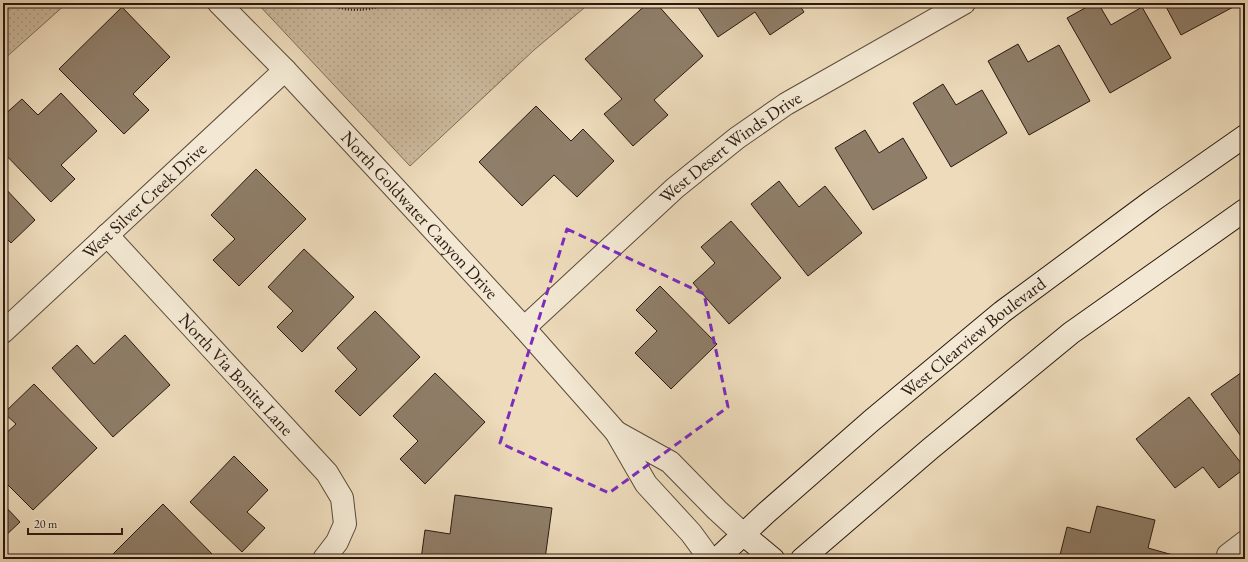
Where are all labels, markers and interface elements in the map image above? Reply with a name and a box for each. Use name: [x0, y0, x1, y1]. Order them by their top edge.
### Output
street label: West Desert Winds Drive: [654, 86, 805, 208]
street label: North Goldwater Canyon Drive: [336, 126, 504, 304]
street label: West Silver Creek Drive: [77, 137, 211, 264]
street label: West Clearview Boulevard: [896, 271, 1051, 402]
street label: North Via Bonita Lane: [174, 308, 299, 440]
scale bar: [28, 510, 122, 536]
text: 20 m: [34, 516, 58, 532]

